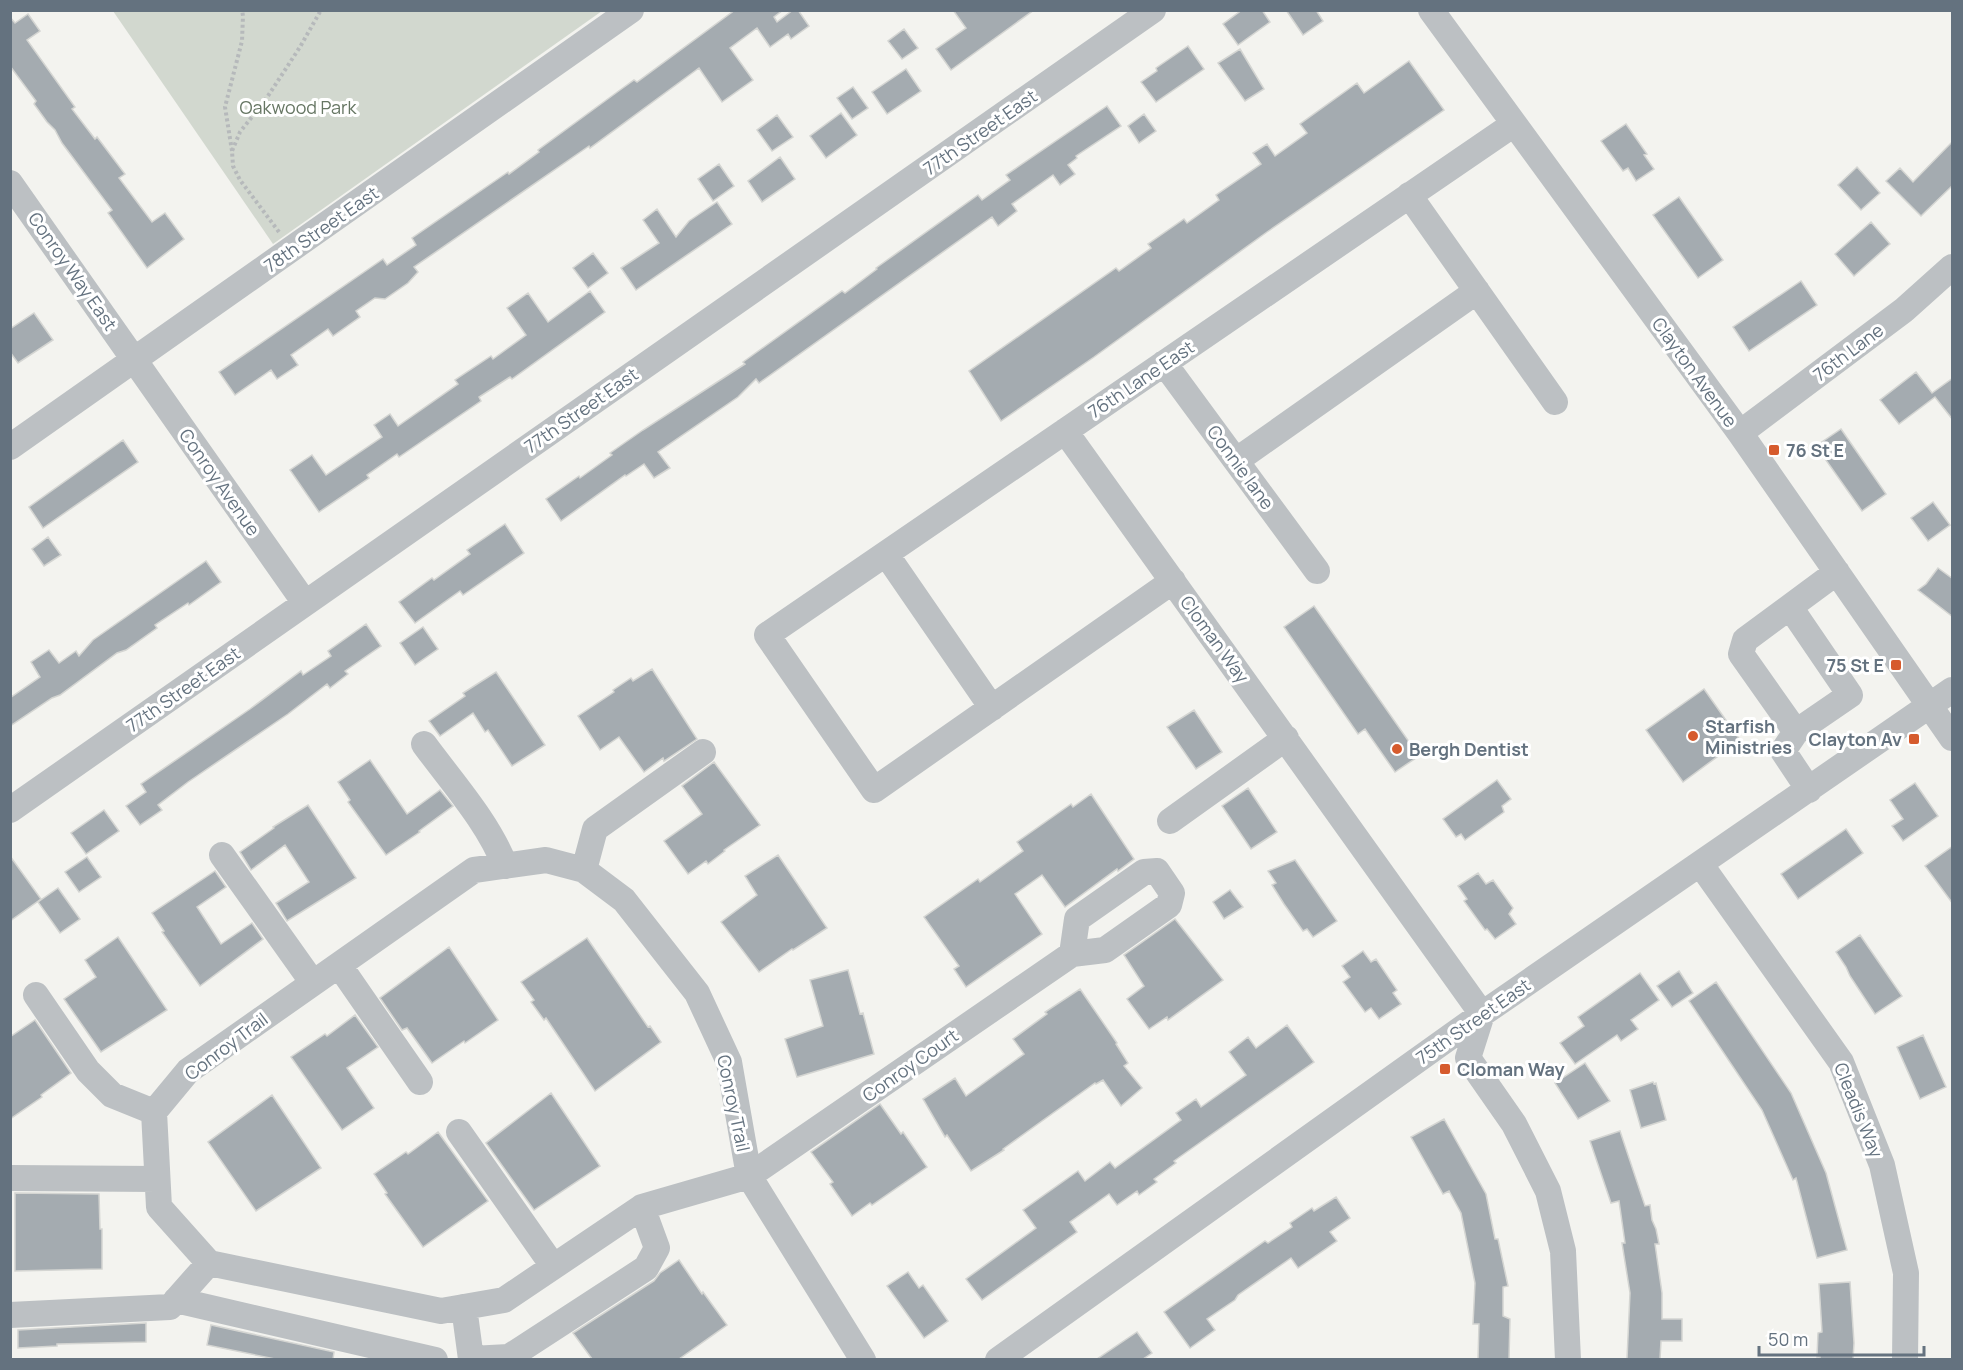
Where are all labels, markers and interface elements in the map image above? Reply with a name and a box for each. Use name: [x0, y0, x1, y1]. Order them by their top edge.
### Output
street label: 77th Street East: [918, 84, 1042, 180]
park label: Oakwood Park: [240, 95, 357, 119]
street label: 78th Street East: [259, 181, 383, 277]
street label: Conroy Way East: [23, 207, 123, 335]
street label: Clayton Avenue: [1647, 312, 1743, 432]
street label: 76th Lane: [1808, 318, 1888, 386]
street label: 76th Lane East: [1083, 335, 1199, 423]
street label: 77th Street East: [519, 362, 643, 458]
street label: Connie lane: [1202, 420, 1280, 514]
street label: Conroy Avenue: [174, 424, 266, 540]
place label: 76 St E: [1786, 438, 1844, 462]
marker: 76 St E: [1767, 443, 1781, 457]
street label: Cloman Way: [1175, 591, 1255, 688]
street label: 77th Street East: [121, 641, 245, 737]
place label: 75 St E: [1826, 653, 1884, 677]
marker: 75 St E: [1889, 658, 1903, 672]
place label: Starfish Ministries: [1705, 714, 1792, 759]
place label: Clayton Av: [1808, 727, 1902, 751]
marker: Starfish Ministries: [1686, 729, 1700, 743]
marker: Clayton Av: [1907, 732, 1921, 746]
place label: Bergh Dentist: [1409, 737, 1529, 761]
marker: Bergh Dentist: [1390, 742, 1404, 756]
street label: 75th Street East: [1411, 973, 1535, 1069]
street label: Conroy Trail: [180, 1007, 272, 1085]
street label: Conroy Court: [857, 1023, 963, 1107]
street label: Conroy Trail: [712, 1052, 756, 1154]
place label: Cloman Way: [1457, 1057, 1565, 1081]
street label: Cleadis Way: [1829, 1059, 1889, 1161]
marker: Cloman Way: [1438, 1062, 1452, 1076]
scale bar: [1759, 1319, 1924, 1357]
text: 50 m: [1768, 1327, 1808, 1351]

